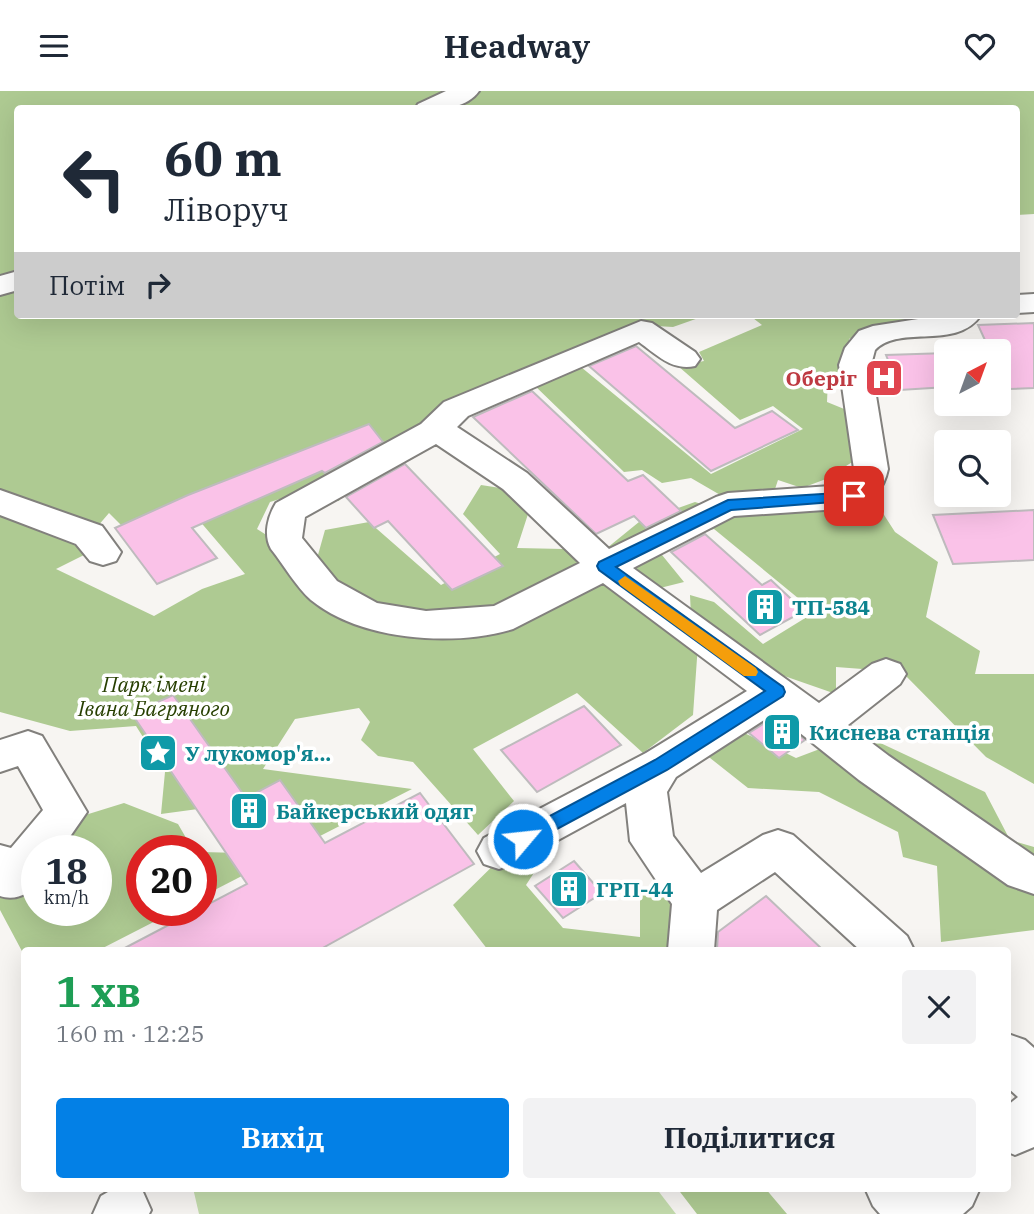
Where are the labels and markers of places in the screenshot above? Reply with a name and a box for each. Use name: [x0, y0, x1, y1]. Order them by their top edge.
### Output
hospital icon: Оберіг: [863, 357, 905, 399]
place label: Оберіг: [785, 364, 857, 392]
pin: [824, 466, 884, 526]
building icon: ТП-584: [744, 586, 786, 628]
place label: ТП-584: [792, 593, 870, 621]
building icon: Киснева станція: [761, 711, 803, 753]
place label: Киснева станція: [809, 718, 991, 746]
place icon: У лукомор'я...: [137, 732, 179, 774]
place label: У лукомор'я...: [185, 739, 331, 767]
building icon: Байкерський одяг: [228, 790, 270, 832]
place label: Байкерський одяг: [276, 797, 473, 825]
building icon: ГРП-44: [548, 868, 590, 910]
place label: ГРП-44: [596, 875, 674, 903]

